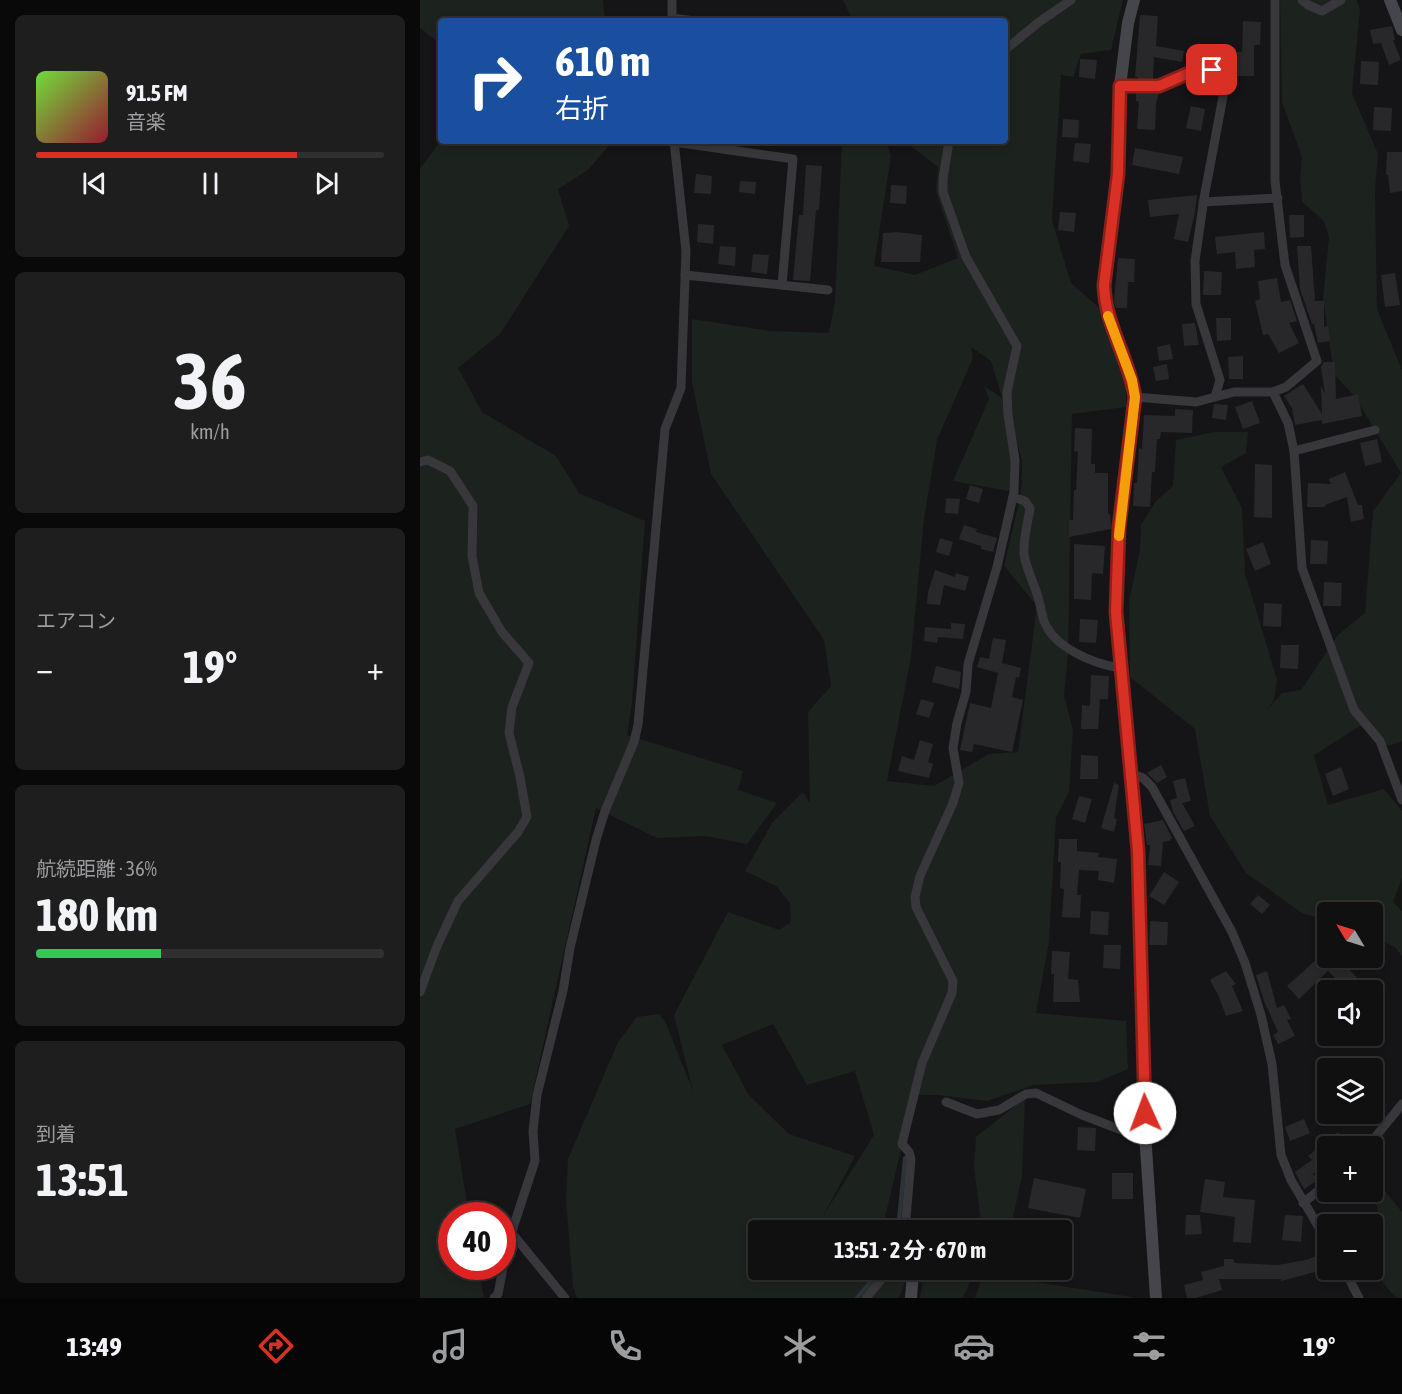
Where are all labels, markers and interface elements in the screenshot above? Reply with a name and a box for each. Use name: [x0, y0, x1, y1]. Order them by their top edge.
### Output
text: 610 m: [555, 37, 650, 85]
icon: right: [456, 42, 534, 120]
pin: [1186, 44, 1237, 95]
icon: arrive: [1195, 53, 1228, 86]
text: 91.5 FM: [126, 80, 188, 106]
text: 右折: [555, 93, 609, 124]
text: 音楽: [126, 110, 166, 133]
icon: previous: [78, 167, 111, 200]
icon: pause: [194, 167, 227, 200]
icon: next: [310, 167, 343, 200]
text: 36: [173, 336, 247, 426]
text: km/h: [190, 420, 230, 443]
text: エアコン: [36, 609, 116, 632]
text: 19°: [183, 641, 237, 693]
text: −: [36, 649, 53, 687]
text: +: [367, 649, 384, 687]
text: 航続距離 · 36%: [36, 857, 157, 880]
text: 180 km: [36, 889, 158, 941]
north arrow: [1317, 902, 1383, 968]
map controls: [1317, 902, 1383, 1280]
button: sound: [1317, 980, 1383, 1046]
button: layers: [1317, 1058, 1383, 1124]
position arrow: [1113, 1081, 1177, 1145]
text: 到着: [36, 1122, 76, 1145]
button: +: [1317, 1136, 1383, 1202]
text: 13:51: [36, 1154, 129, 1206]
speed limit sign: 40: [438, 1202, 516, 1280]
button: −: [1317, 1214, 1383, 1280]
text: 13:51 · 2 分 · 670 m: [834, 1237, 986, 1263]
icon: directions: [255, 1325, 297, 1367]
icon: music: [429, 1325, 471, 1367]
icon: phone: [604, 1325, 646, 1367]
icon: climate: [779, 1325, 821, 1367]
icon: car: [953, 1325, 995, 1367]
icon: filters: [1128, 1325, 1170, 1367]
text: 13:49: [66, 1331, 122, 1362]
text: 19°: [1303, 1331, 1336, 1362]

